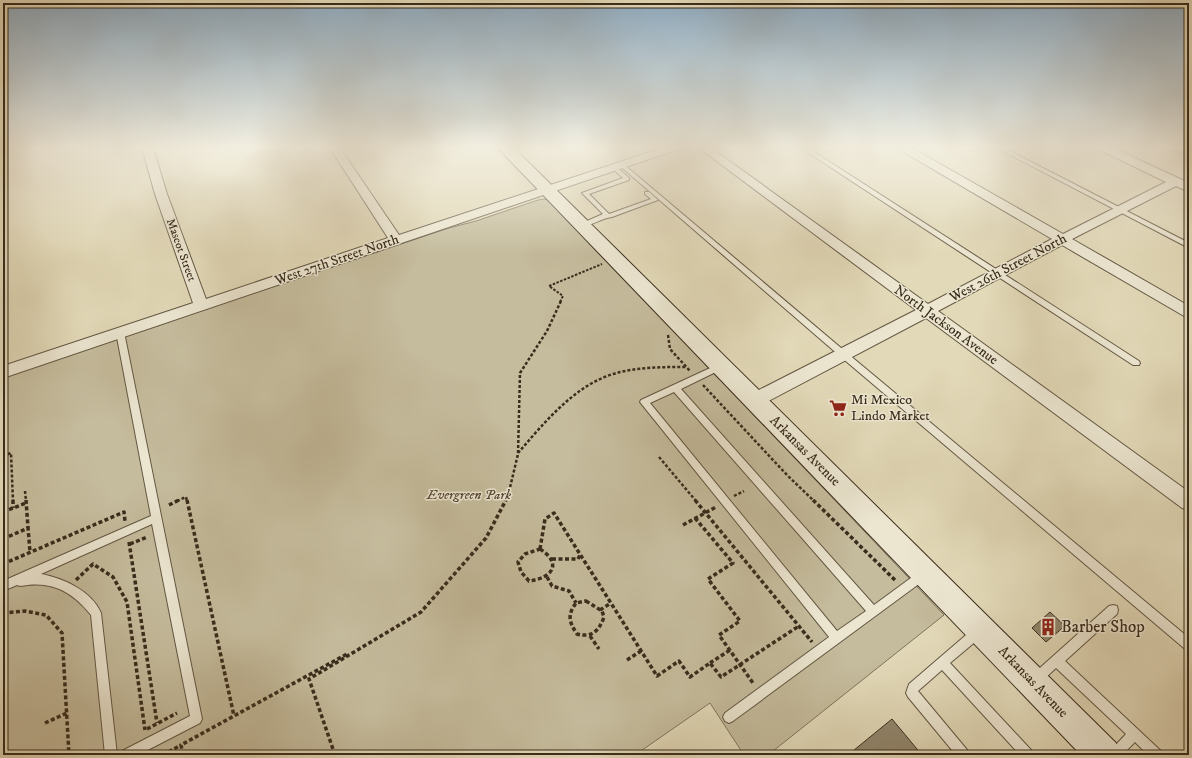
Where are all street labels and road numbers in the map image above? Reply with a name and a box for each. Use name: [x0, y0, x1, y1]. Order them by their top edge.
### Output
street label: Mascot Street: [163, 216, 199, 284]
street label: West 26th Street North: [945, 229, 1070, 307]
street label: West 27th Street North: [272, 230, 402, 290]
street label: North Jackson Avenue: [890, 281, 1002, 369]
street label: Arkansas Avenue: [766, 412, 844, 490]
street label: Arkansas Avenue: [994, 642, 1072, 722]

